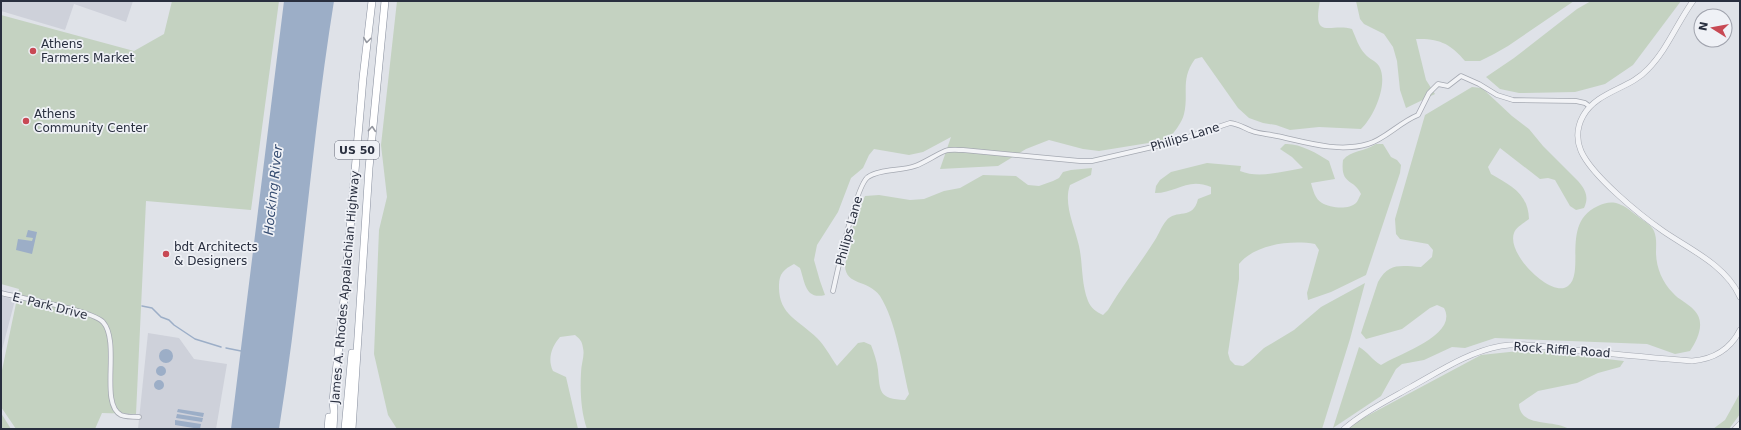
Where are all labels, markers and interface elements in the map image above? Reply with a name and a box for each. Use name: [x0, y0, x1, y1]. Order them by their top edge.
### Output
north arrow: [1693, 8, 1733, 48]
text: N: [1696, 20, 1711, 32]
place label: Athens Farmers Market: [41, 37, 134, 65]
one-way arrow: [363, 37, 372, 43]
marker: Athens Farmers Market: [28, 46, 38, 56]
place label: Athens Community Center: [34, 107, 148, 135]
marker: Athens Community Center: [21, 116, 31, 126]
street label: Philips Lane: [1149, 120, 1221, 154]
one-way arrow: [368, 126, 377, 132]
road number: US 50: [335, 141, 379, 159]
water label: Hocking River: [261, 143, 285, 236]
street label: James A. Rhodes Appalachian Highway: [328, 170, 362, 405]
street label: Philips Lane: [833, 195, 865, 267]
place label: bdt Architects & Designers: [174, 240, 258, 268]
marker: bdt Architects & Designers: [161, 249, 171, 259]
street label: E. Park Drive: [11, 290, 89, 322]
street label: Rock Riffle Road: [1513, 340, 1611, 360]

